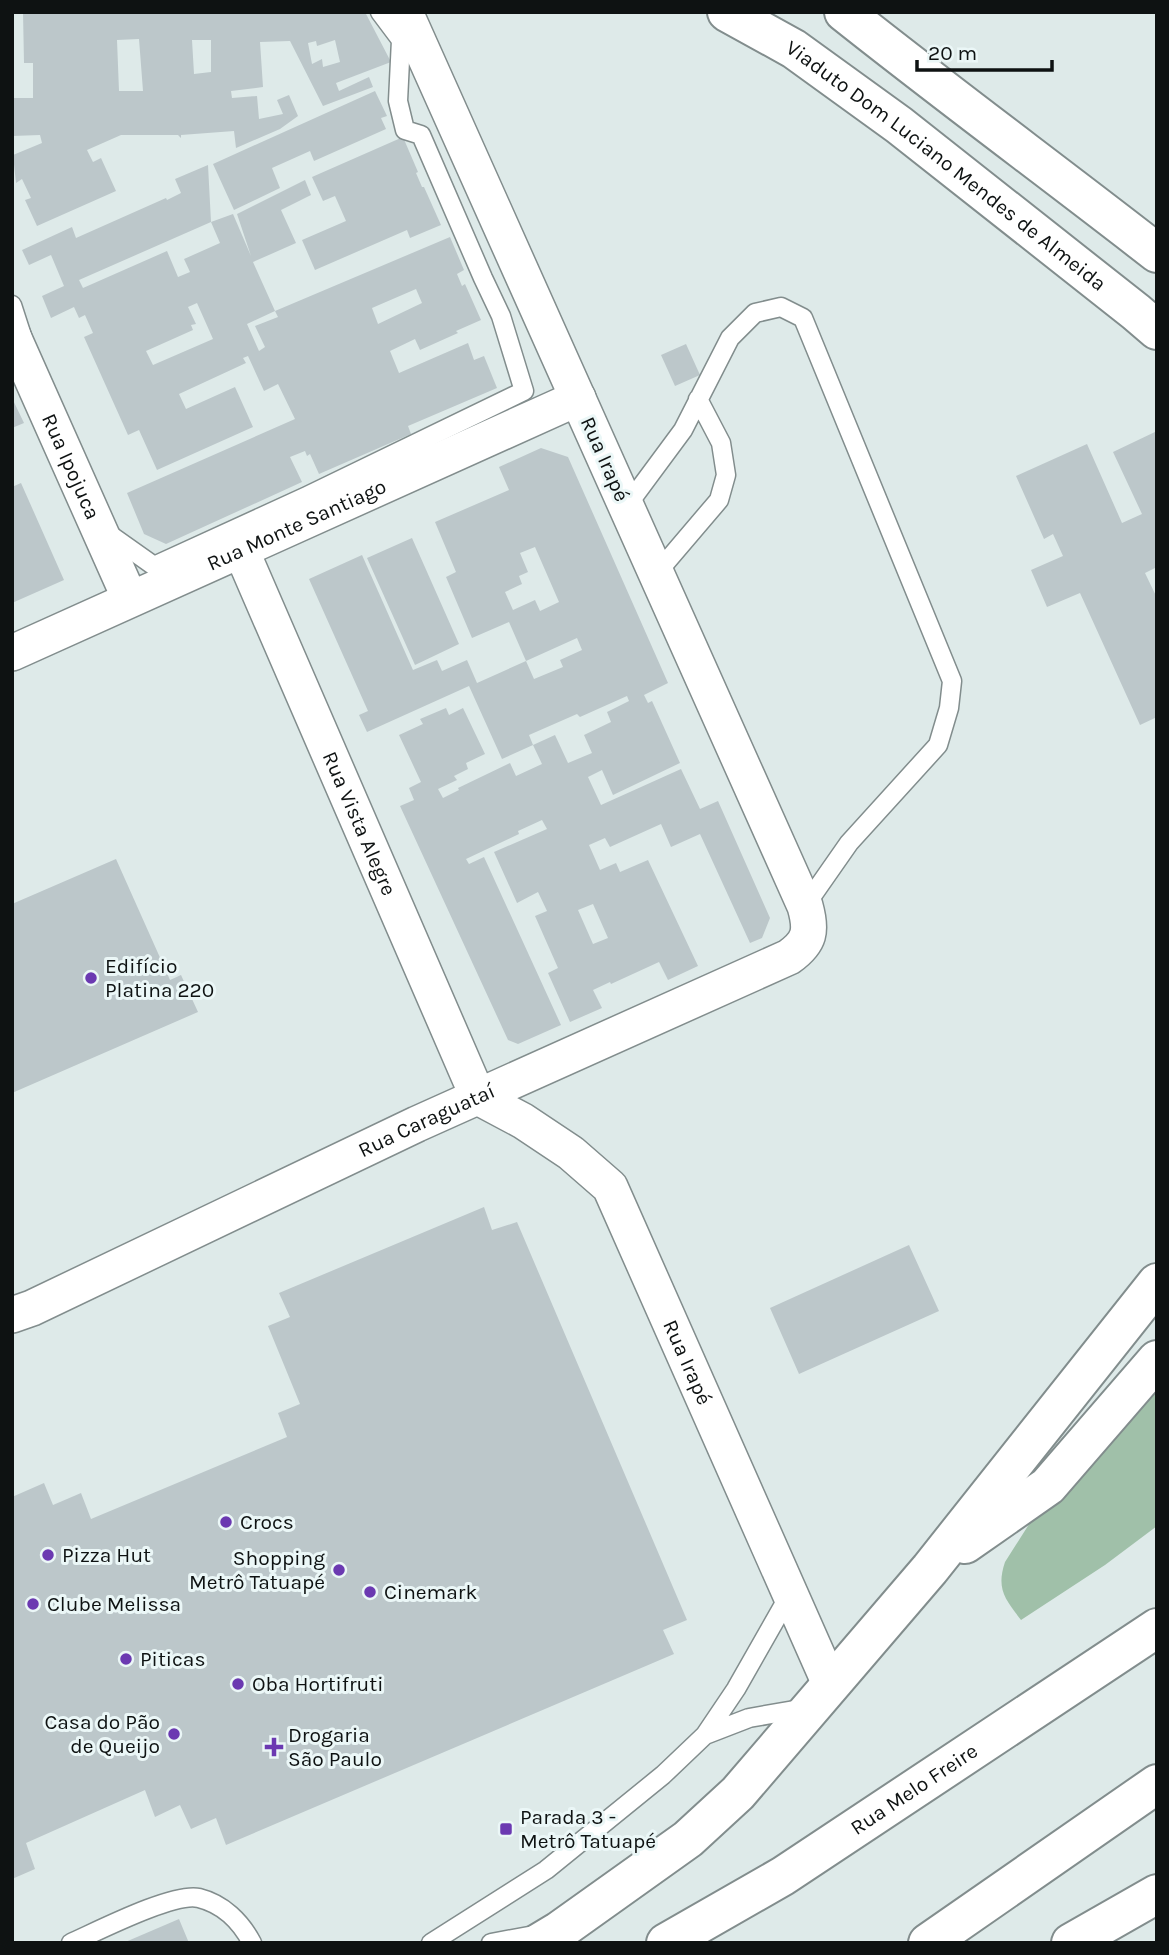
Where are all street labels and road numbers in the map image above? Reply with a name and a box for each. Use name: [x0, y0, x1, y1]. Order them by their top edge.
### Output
street label: Viaduto Dom Luciano Mendes de Almeida: [782, 35, 1111, 296]
street label: Rua Ipojuca: [37, 410, 105, 523]
street label: Rua Irapé: [576, 413, 634, 505]
street label: Rua Monte Santiago: [203, 474, 390, 576]
street label: Rua Vista Alegre: [318, 748, 401, 899]
street label: Rua Caraguataí: [354, 1078, 499, 1162]
street label: Rua Irapé: [658, 1316, 717, 1408]
street label: Rua Melo Freire: [846, 1738, 982, 1840]

